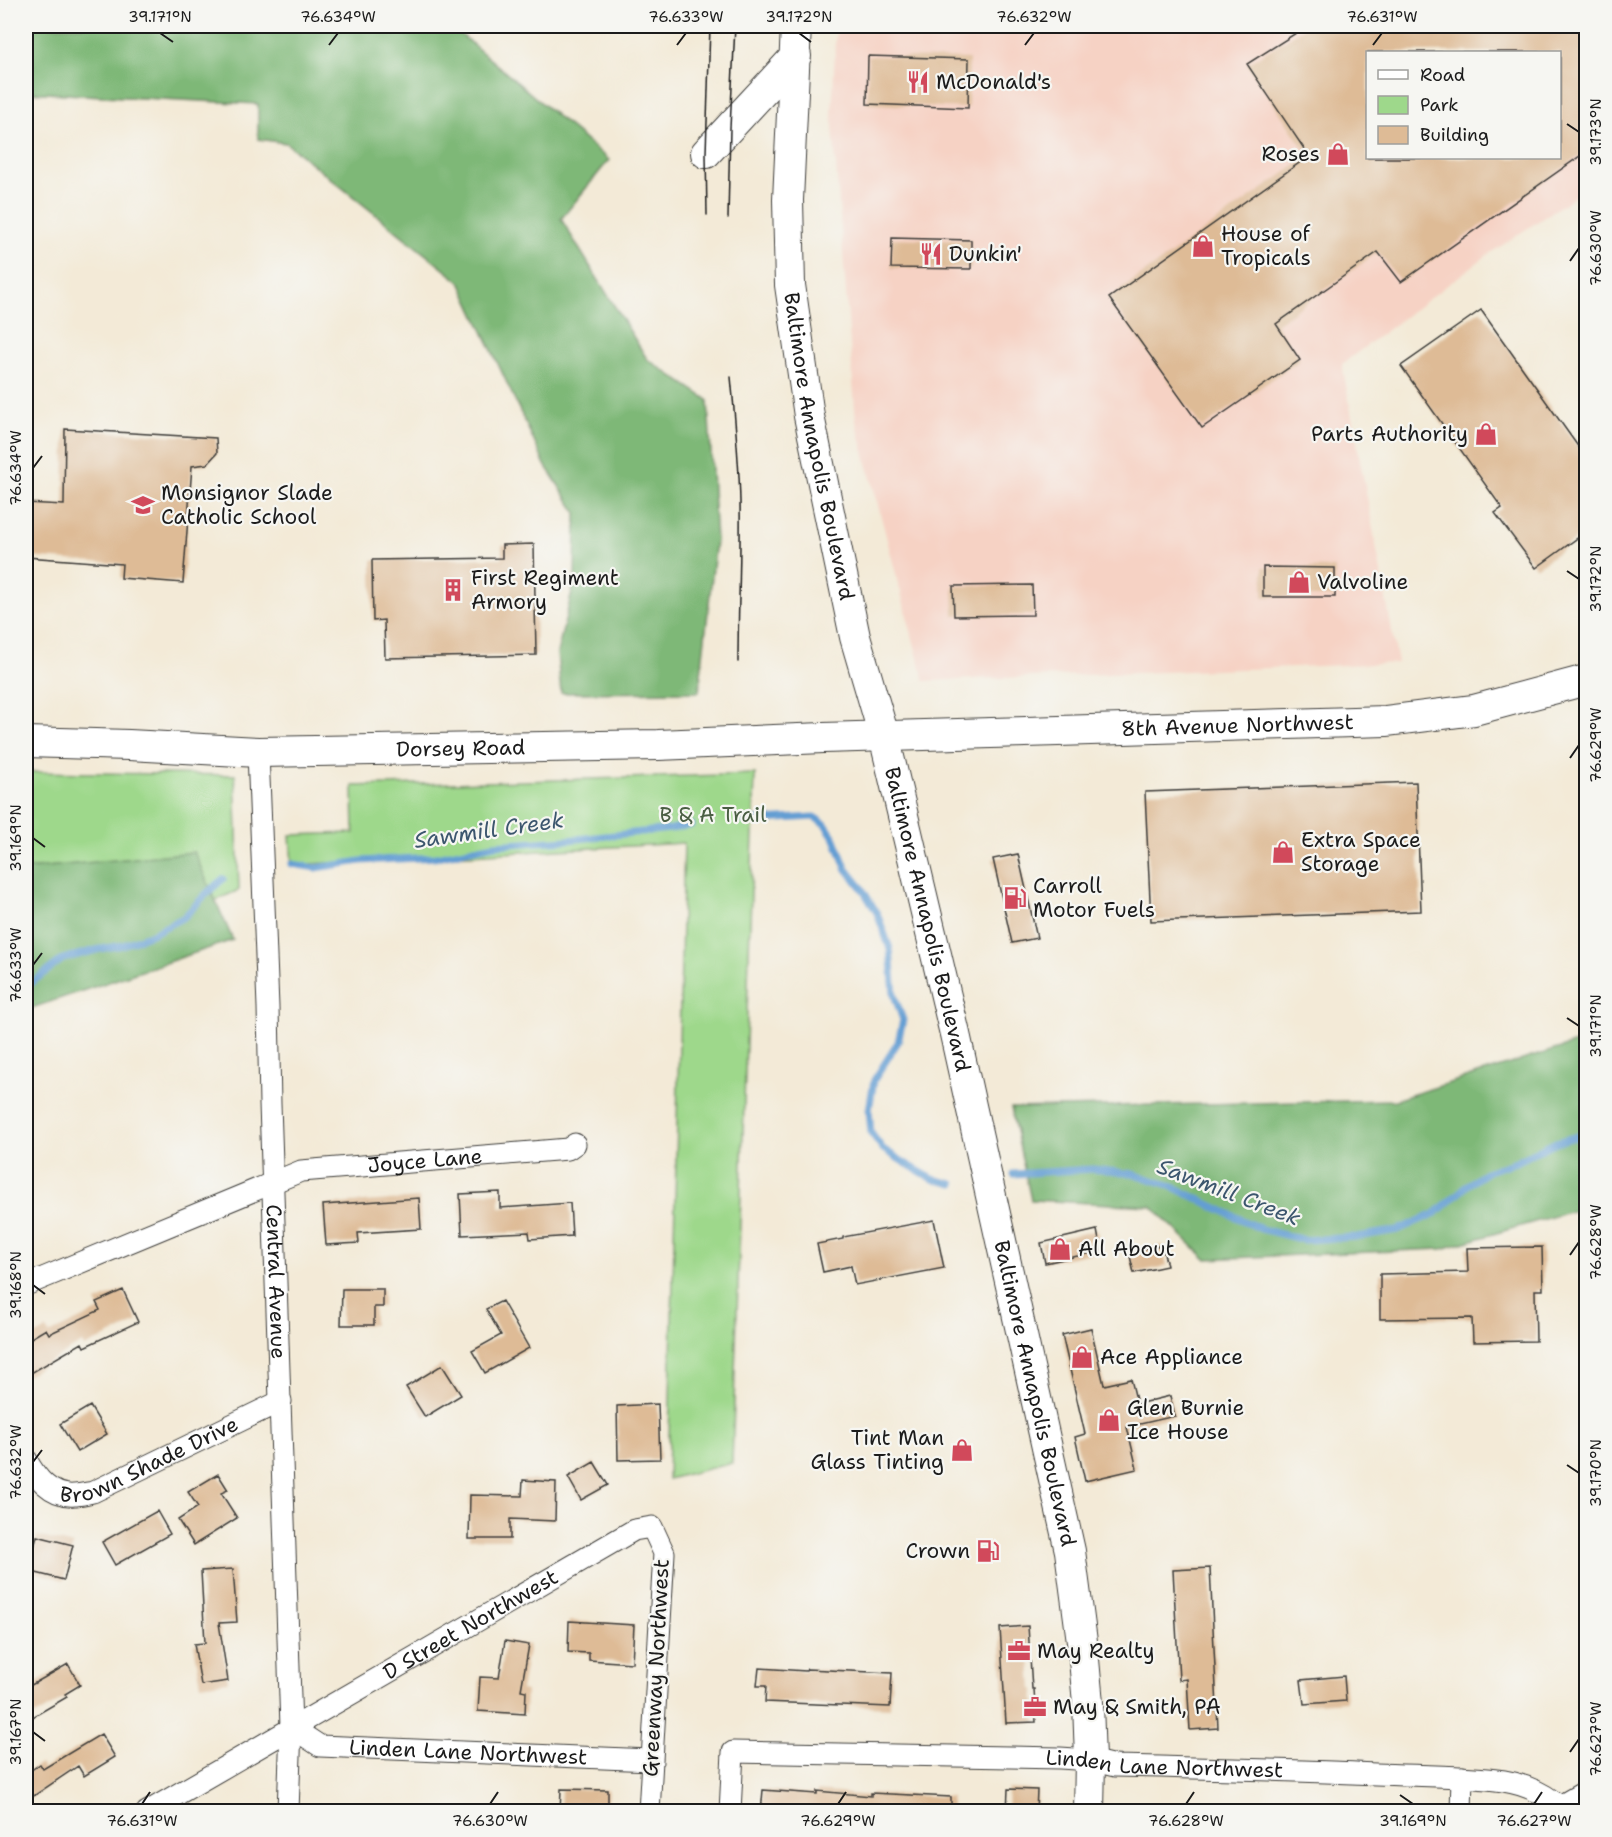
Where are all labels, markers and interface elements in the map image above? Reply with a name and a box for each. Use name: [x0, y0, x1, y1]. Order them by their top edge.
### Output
text: 39.171°N: [128, 7, 192, 27]
text: 76.634°W: [300, 7, 376, 27]
text: 76.633°W: [648, 7, 724, 27]
text: 39.172°N: [765, 7, 833, 27]
text: 76.632°W: [996, 7, 1072, 27]
text: 76.631°W: [1346, 7, 1418, 27]
legend: [1366, 51, 1561, 159]
text: Road: [1420, 63, 1465, 87]
place label: McDonald's: [936, 68, 1051, 96]
restaurant icon: McDonald's: [905, 69, 931, 95]
text: Park: [1420, 93, 1459, 117]
text: 39.173°N: [1586, 98, 1606, 166]
text: Building: [1420, 123, 1489, 147]
place label: Roses: [1262, 140, 1320, 168]
shop icon: Roses: [1325, 141, 1351, 167]
text: 76.630°W: [1586, 210, 1606, 286]
place label: House of Tropicals: [1221, 220, 1311, 272]
shop icon: House of Tropicals: [1190, 233, 1216, 259]
place label: Dunkin': [949, 240, 1022, 268]
restaurant icon: Dunkin': [918, 241, 944, 267]
street label: Baltimore Annapolis Boulevard: [777, 290, 861, 603]
place label: Parts Authority: [1311, 420, 1468, 448]
shop icon: Parts Authority: [1473, 421, 1499, 447]
text: 76.634°W: [6, 430, 26, 506]
place label: Monsignor Slade Catholic School: [161, 479, 333, 531]
school or university icon: Monsignor Slade Catholic School: [130, 492, 156, 518]
text: 39.172°N: [1586, 545, 1606, 613]
place label: First Regiment Armory: [471, 564, 619, 616]
place label: Valvoline: [1317, 568, 1408, 596]
shop icon: Valvoline: [1286, 569, 1312, 595]
building icon: First Regiment Armory: [440, 577, 466, 603]
text: 76.629°W: [1586, 707, 1606, 783]
street label: 8th Avenue Northwest: [1121, 708, 1354, 743]
street label: Dorsey Road: [396, 733, 525, 764]
street label: Baltimore Annapolis Boulevard: [878, 764, 977, 1075]
park label: B & A Trail: [660, 801, 767, 829]
text: 39.169°N: [6, 804, 26, 872]
water label: Sawmill Creek: [412, 805, 566, 855]
place label: Extra Space Storage: [1301, 826, 1421, 878]
shop icon: Extra Space Storage: [1270, 839, 1296, 865]
place label: Carroll Motor Fuels: [1033, 872, 1155, 924]
fuel station icon: Carroll Motor Fuels: [1002, 885, 1028, 911]
text: 76.633°W: [6, 927, 26, 1003]
text: 39.171°N: [1586, 994, 1606, 1058]
street label: Joyce Lane: [366, 1142, 483, 1179]
water label: Sawmill Creek: [1153, 1151, 1305, 1233]
street label: Central Avenue: [259, 1204, 293, 1360]
text: 76.628°W: [1586, 1204, 1606, 1280]
place label: All About: [1078, 1235, 1175, 1263]
shop icon: All About: [1047, 1236, 1073, 1262]
street label: Baltimore Annapolis Boulevard: [987, 1238, 1083, 1549]
text: 39.168°N: [6, 1251, 26, 1319]
place label: Ace Appliance: [1100, 1343, 1243, 1371]
shop icon: Ace Appliance: [1069, 1344, 1095, 1370]
place label: Glen Burnie Ice House: [1127, 1394, 1244, 1446]
shop icon: Glen Burnie Ice House: [1096, 1407, 1122, 1433]
street label: Brown Shade Drive: [58, 1410, 243, 1510]
text: 76.632°W: [6, 1424, 26, 1500]
place label: Tint Man Glass Tinting: [811, 1424, 944, 1476]
shop icon: Tint Man Glass Tinting: [949, 1437, 975, 1463]
text: 39.170°N: [1586, 1439, 1606, 1507]
place label: Crown: [906, 1537, 970, 1565]
fuel station icon: Crown: [975, 1538, 1001, 1564]
street label: Greenway Northwest: [636, 1558, 676, 1778]
street label: D Street Northwest: [378, 1563, 563, 1686]
place label: May Realty: [1037, 1637, 1155, 1665]
office icon: May Realty: [1006, 1638, 1032, 1664]
place label: May & Smith, PA: [1053, 1693, 1221, 1721]
office icon: May & Smith, PA: [1022, 1694, 1048, 1720]
text: 39.167°N: [6, 1699, 26, 1765]
text: 76.627°W: [1586, 1701, 1606, 1777]
street label: Linden Lane Northwest: [349, 1733, 588, 1771]
street label: Linden Lane Northwest: [1045, 1744, 1284, 1784]
text: 76.631°W: [106, 1811, 178, 1831]
text: 76.630°W: [452, 1811, 528, 1831]
text: 76.629°W: [800, 1811, 876, 1831]
text: 76.628°W: [1148, 1811, 1224, 1831]
text: 39.169°N: [1379, 1811, 1447, 1831]
text: 76.627°W: [1496, 1811, 1572, 1831]

